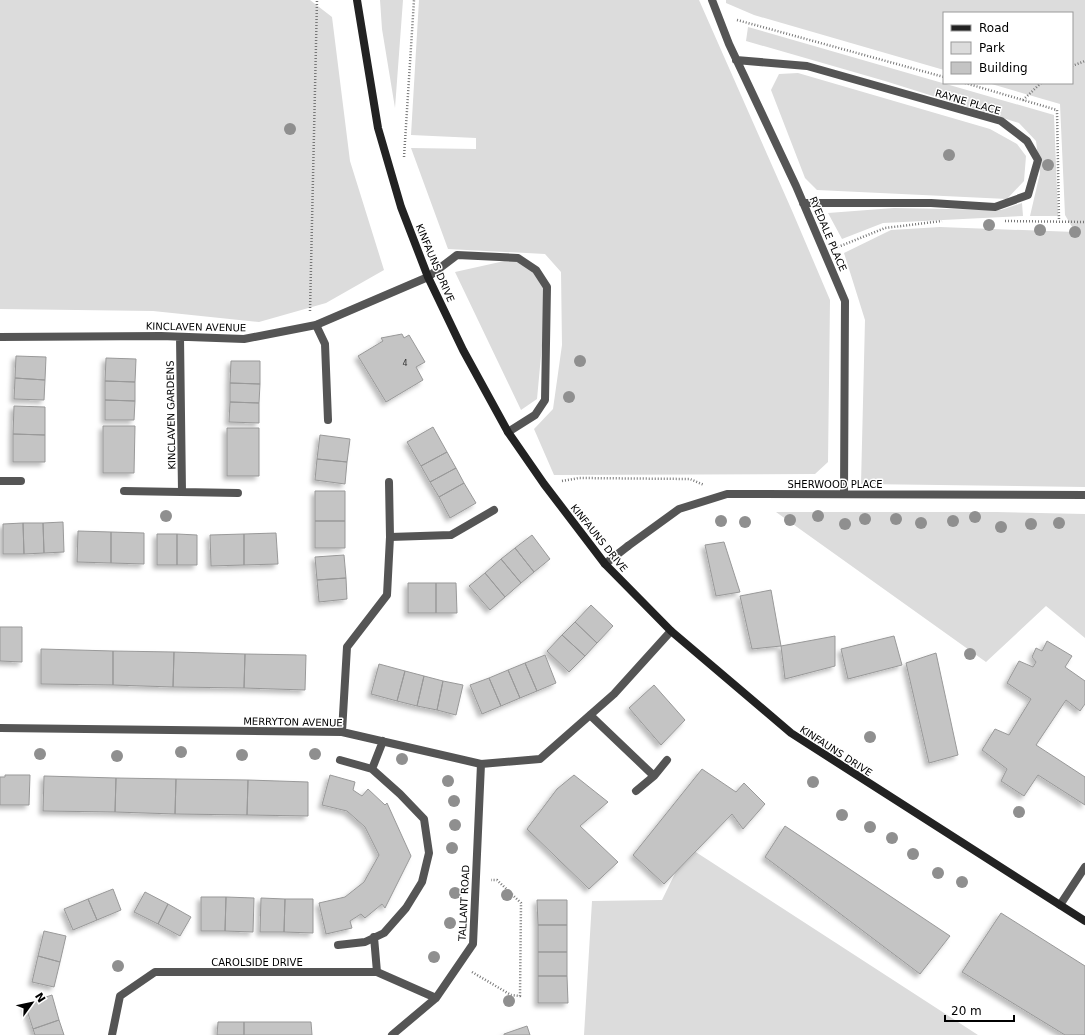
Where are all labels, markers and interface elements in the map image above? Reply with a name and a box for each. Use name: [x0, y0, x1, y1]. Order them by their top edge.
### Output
legend: [943, 12, 1073, 84]
text: Road: [979, 21, 1009, 35]
text: Park: [979, 41, 1005, 55]
text: Building: [979, 61, 1028, 75]
street label: RAYNE PLACE: [934, 87, 1002, 117]
street label: RYEDALE PLACE: [807, 195, 849, 273]
street label: KINFAUNS DRIVE: [414, 222, 456, 304]
street label: KINCLAVEN AVENUE: [146, 321, 246, 333]
house number: 4: [402, 359, 408, 368]
street label: KINCLAVEN GARDENS: [165, 360, 177, 470]
street label: SHERWOOD PLACE: [787, 479, 883, 490]
street label: KINFAUNS DRIVE: [568, 502, 630, 574]
street label: MERRYTON AVENUE: [243, 716, 343, 728]
street label: KINFAUNS DRIVE: [798, 724, 874, 778]
street label: TALLANT ROAD: [456, 864, 472, 942]
street label: CAROLSIDE DRIVE: [211, 957, 303, 968]
north arrow: [12, 983, 52, 1023]
text: N: [32, 990, 48, 1005]
scale bar: [945, 997, 1014, 1023]
text: 20 m: [951, 1004, 982, 1018]

